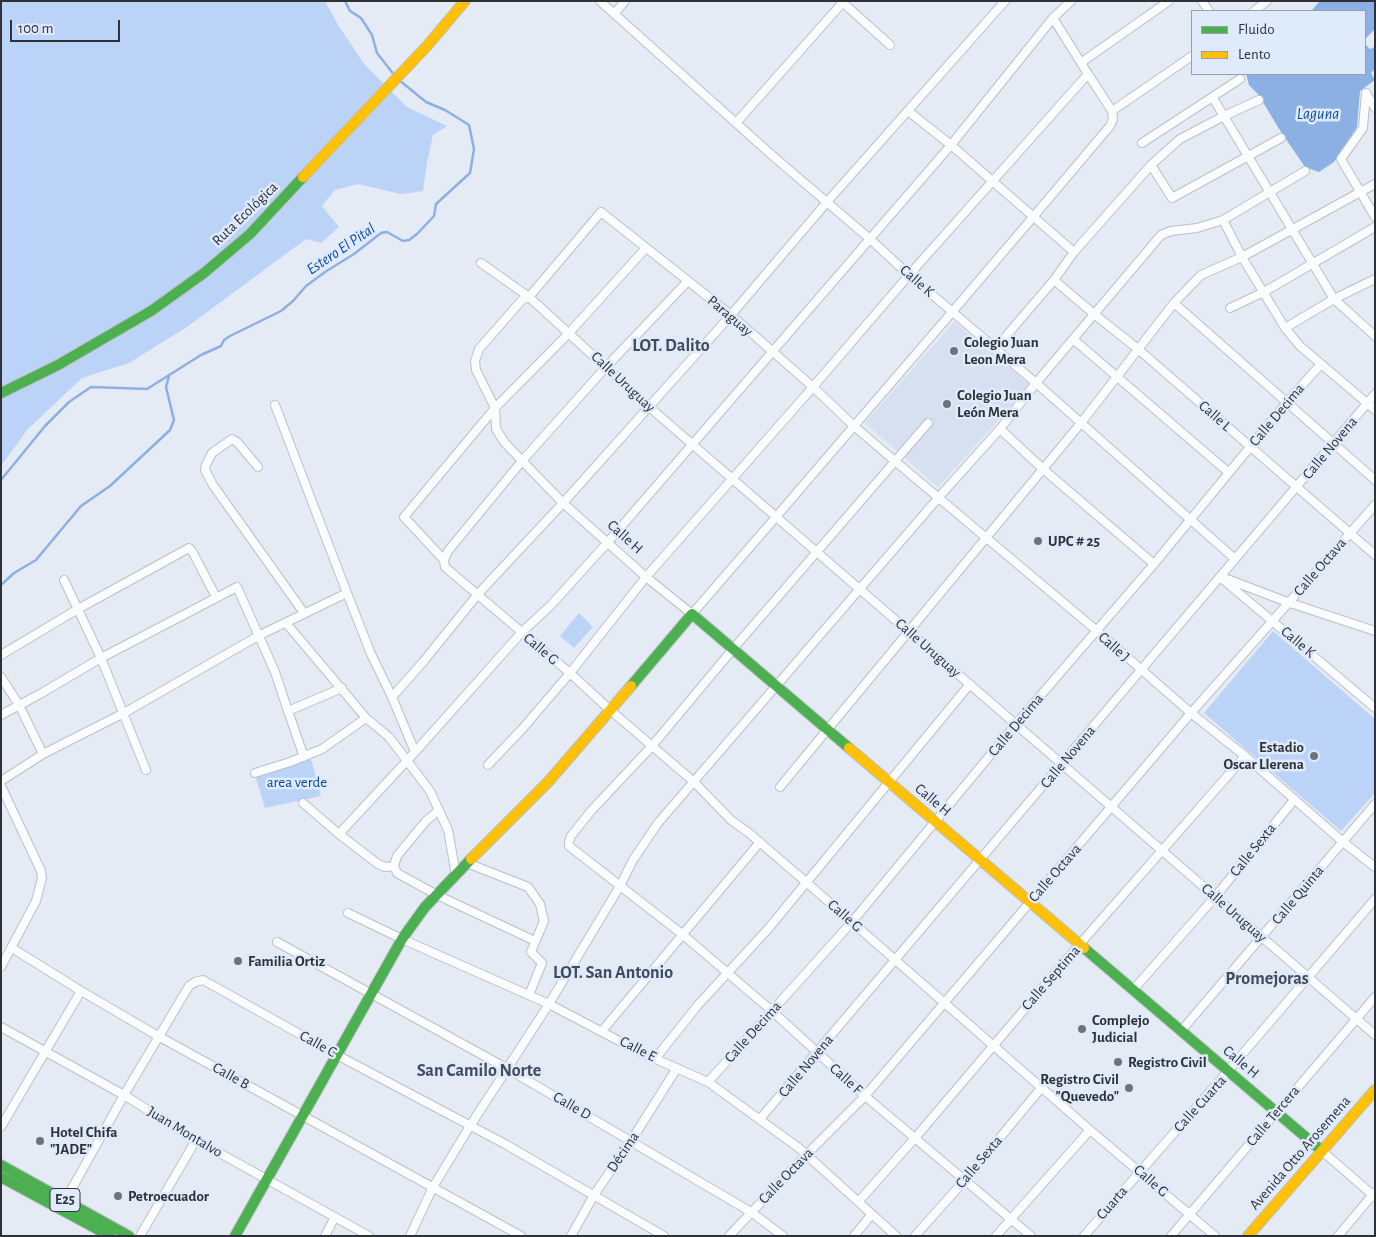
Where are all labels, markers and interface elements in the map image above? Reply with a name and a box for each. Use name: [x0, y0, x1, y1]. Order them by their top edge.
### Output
scale bar: [12, 10, 122, 42]
legend: [1191, 10, 1366, 75]
text: 100 m: [18, 21, 53, 36]
text: Fluido: [1238, 22, 1275, 37]
text: Lento: [1238, 47, 1271, 62]
water label: Laguna: [1297, 104, 1339, 124]
street label: Ruta Ecológica: [208, 178, 282, 250]
water label: Estero El Pital: [303, 219, 379, 279]
street label: Calle K: [896, 261, 938, 301]
street label: Paraguay: [704, 292, 756, 340]
place label: Colegio Juan Leon Mera: [964, 333, 1039, 368]
district label: LOT. Dalito: [632, 335, 710, 357]
marker: Colegio Juan Leon Mera: [948, 345, 960, 357]
street label: Calle Uruguay: [587, 348, 659, 416]
street label: Calle Decima: [1246, 380, 1308, 450]
place label: Colegio Juan León Mera: [957, 386, 1032, 421]
street label: Calle L: [1195, 397, 1235, 435]
marker: Colegio Juan León Mera: [941, 398, 953, 410]
street label: Calle Novena: [1299, 413, 1361, 483]
street label: Calle H: [603, 516, 647, 558]
place label: UPC # 25: [1048, 532, 1100, 550]
street label: Calle Octava: [1290, 534, 1350, 600]
marker: UPC # 25: [1032, 535, 1044, 547]
street label: Calle Uruguay: [891, 615, 965, 681]
street label: Calle K: [1277, 622, 1319, 662]
street label: Calle J: [1095, 628, 1133, 666]
street label: Calle G: [520, 629, 562, 669]
street label: Calle Decima: [985, 690, 1047, 760]
street label: Calle Novena: [1037, 722, 1099, 792]
place label: Estadio Oscar Llerena: [1223, 738, 1304, 773]
marker: Estadio Oscar Llerena: [1308, 750, 1320, 762]
park label: area verde: [267, 773, 327, 791]
street label: Calle H: [911, 780, 955, 820]
street label: Calle Sexta: [1226, 820, 1280, 880]
street label: Calle Octava: [1025, 840, 1085, 906]
street label: Calle Quinta: [1268, 862, 1328, 928]
street label: Calle Uruguay: [1197, 880, 1271, 946]
street label: Calle G: [824, 896, 866, 936]
street label: Calle Septima: [1018, 942, 1084, 1014]
place label: Familia Ortiz: [248, 952, 325, 970]
marker: Familia Ortiz: [232, 955, 244, 967]
district label: LOT. San Antonio: [553, 962, 673, 984]
district label: Promejoras: [1225, 968, 1309, 990]
street label: Calle Decima: [721, 998, 785, 1066]
place label: Complejo Judicial: [1092, 1011, 1149, 1046]
marker: Complejo Judicial: [1076, 1023, 1088, 1035]
street label: Calle C: [296, 1027, 340, 1061]
street label: Calle Novena: [775, 1031, 837, 1101]
street label: Calle E: [617, 1032, 659, 1066]
street label: Calle H: [1219, 1042, 1263, 1082]
place label: Registro Civil: [1128, 1053, 1207, 1071]
marker: Registro Civil: [1112, 1056, 1124, 1068]
street label: Calle B: [209, 1059, 253, 1093]
district label: San Camilo Norte: [417, 1060, 541, 1082]
street label: Calle F: [826, 1060, 866, 1098]
place label: Registro Civil "Quevedo": [1040, 1070, 1119, 1105]
street label: Calle Cuarta: [1170, 1072, 1230, 1136]
marker: Registro Civil "Quevedo": [1123, 1082, 1135, 1094]
street label: Calle Tercera: [1242, 1082, 1304, 1150]
street label: Calle D: [550, 1088, 594, 1124]
street label: Avenida Otto Arosemena: [1245, 1092, 1355, 1214]
street label: Juan Montalvo: [144, 1103, 226, 1161]
place label: Hotel Chifa "JADE": [50, 1123, 118, 1158]
street label: Décima: [603, 1128, 643, 1176]
street label: Calle Sexta: [952, 1132, 1006, 1192]
marker: Hotel Chifa "JADE": [34, 1135, 46, 1147]
street label: Calle Octava: [755, 1144, 817, 1208]
street label: Calle G: [1130, 1161, 1172, 1201]
street label: Cuarta: [1093, 1183, 1131, 1223]
place label: Petroecuador: [128, 1187, 209, 1205]
road number: E25: [50, 1188, 80, 1212]
marker: Petroecuador: [112, 1190, 124, 1202]

